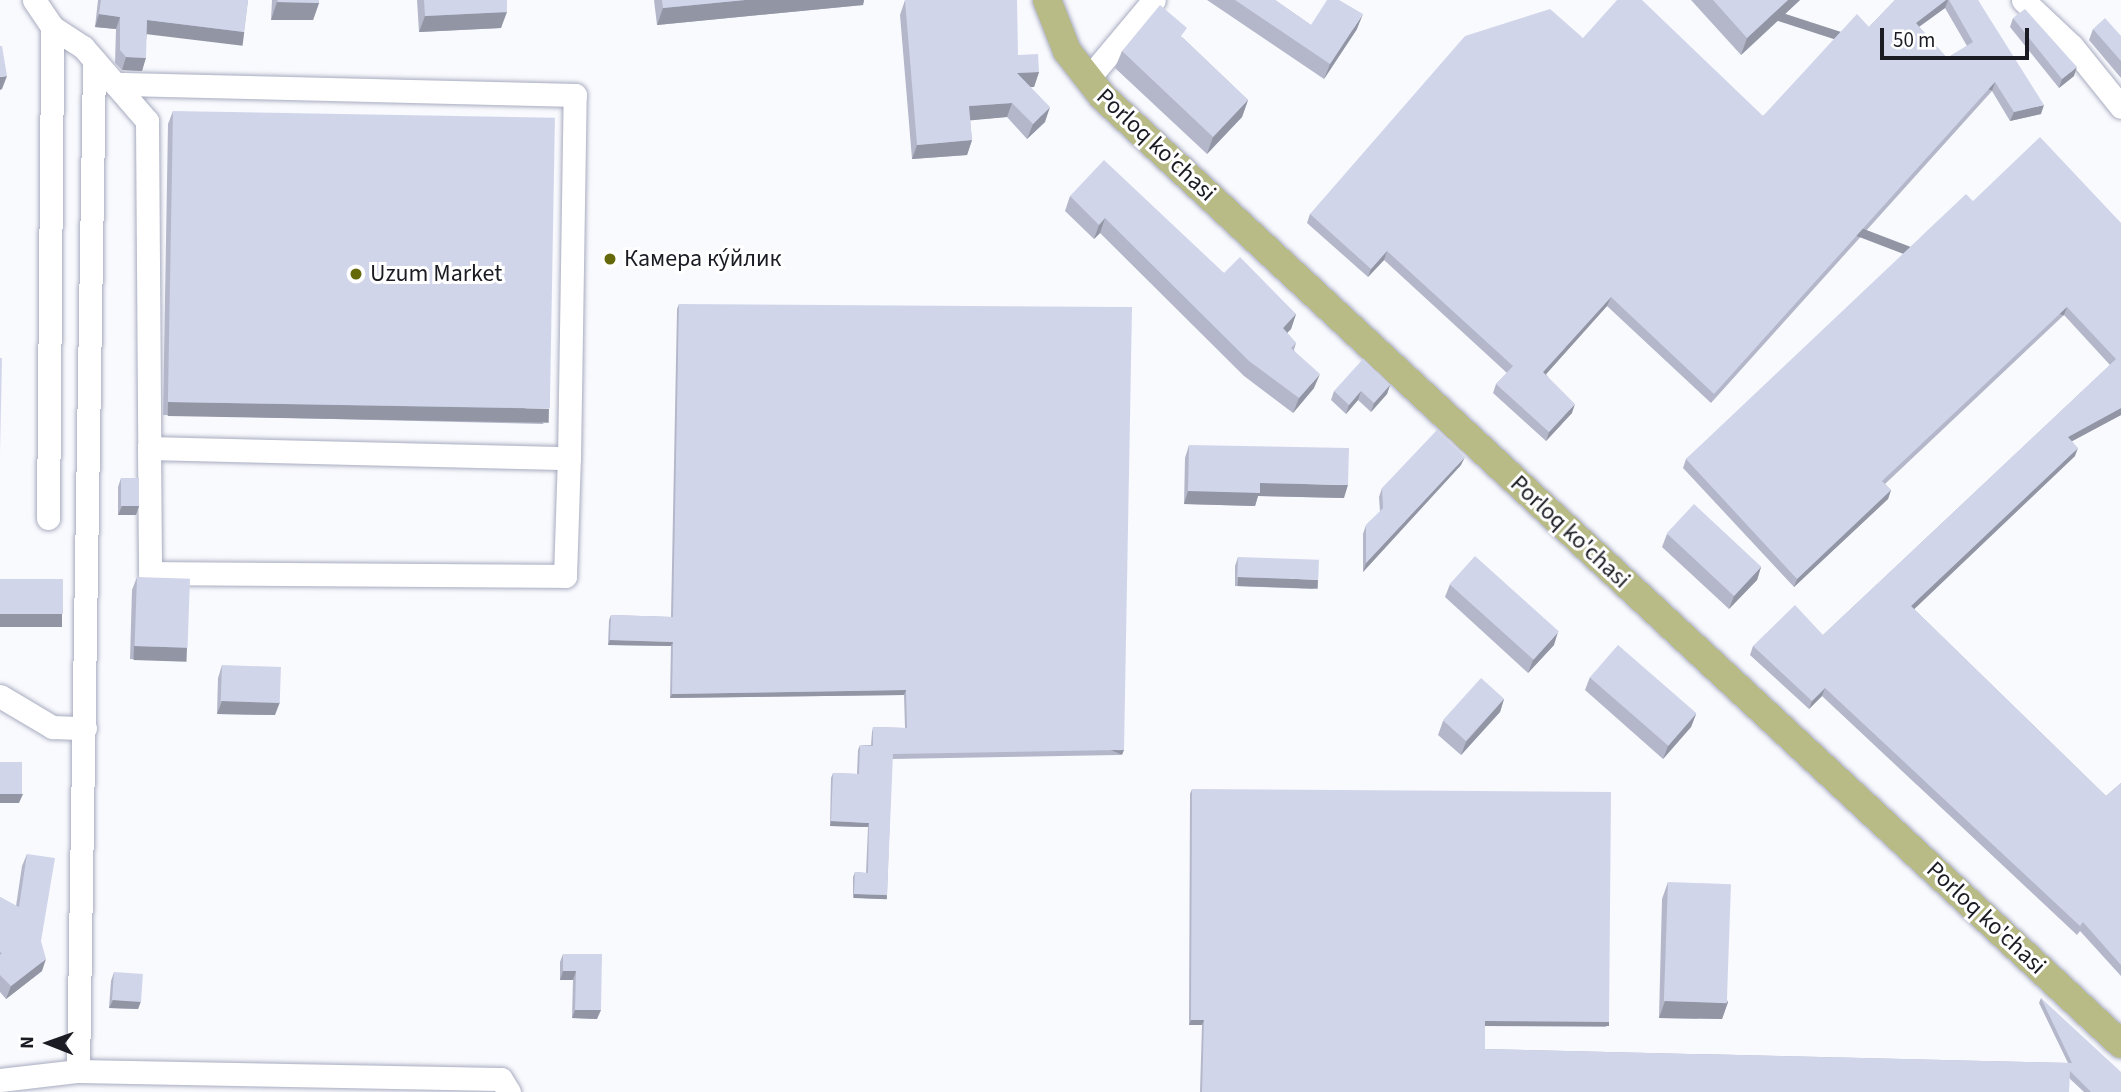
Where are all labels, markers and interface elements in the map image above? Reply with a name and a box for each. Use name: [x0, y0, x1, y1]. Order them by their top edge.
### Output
scale bar: [1883, 14, 2032, 58]
text: 50 m: [1893, 25, 1935, 55]
street label: Porloq ko'chasi: [1090, 82, 1222, 208]
place label: Камера ку́йлик: [624, 245, 781, 273]
marker: Камера ку́йлик: [602, 251, 618, 267]
place label: Uzum Market: [370, 260, 502, 288]
marker: Uzum Market: [348, 266, 364, 282]
street label: Porloq ko'chasi: [1504, 469, 1636, 595]
street label: Porloq ko'chasi: [1920, 855, 2052, 981]
north arrow: [14, 1008, 84, 1078]
text: N: [14, 1036, 41, 1049]

